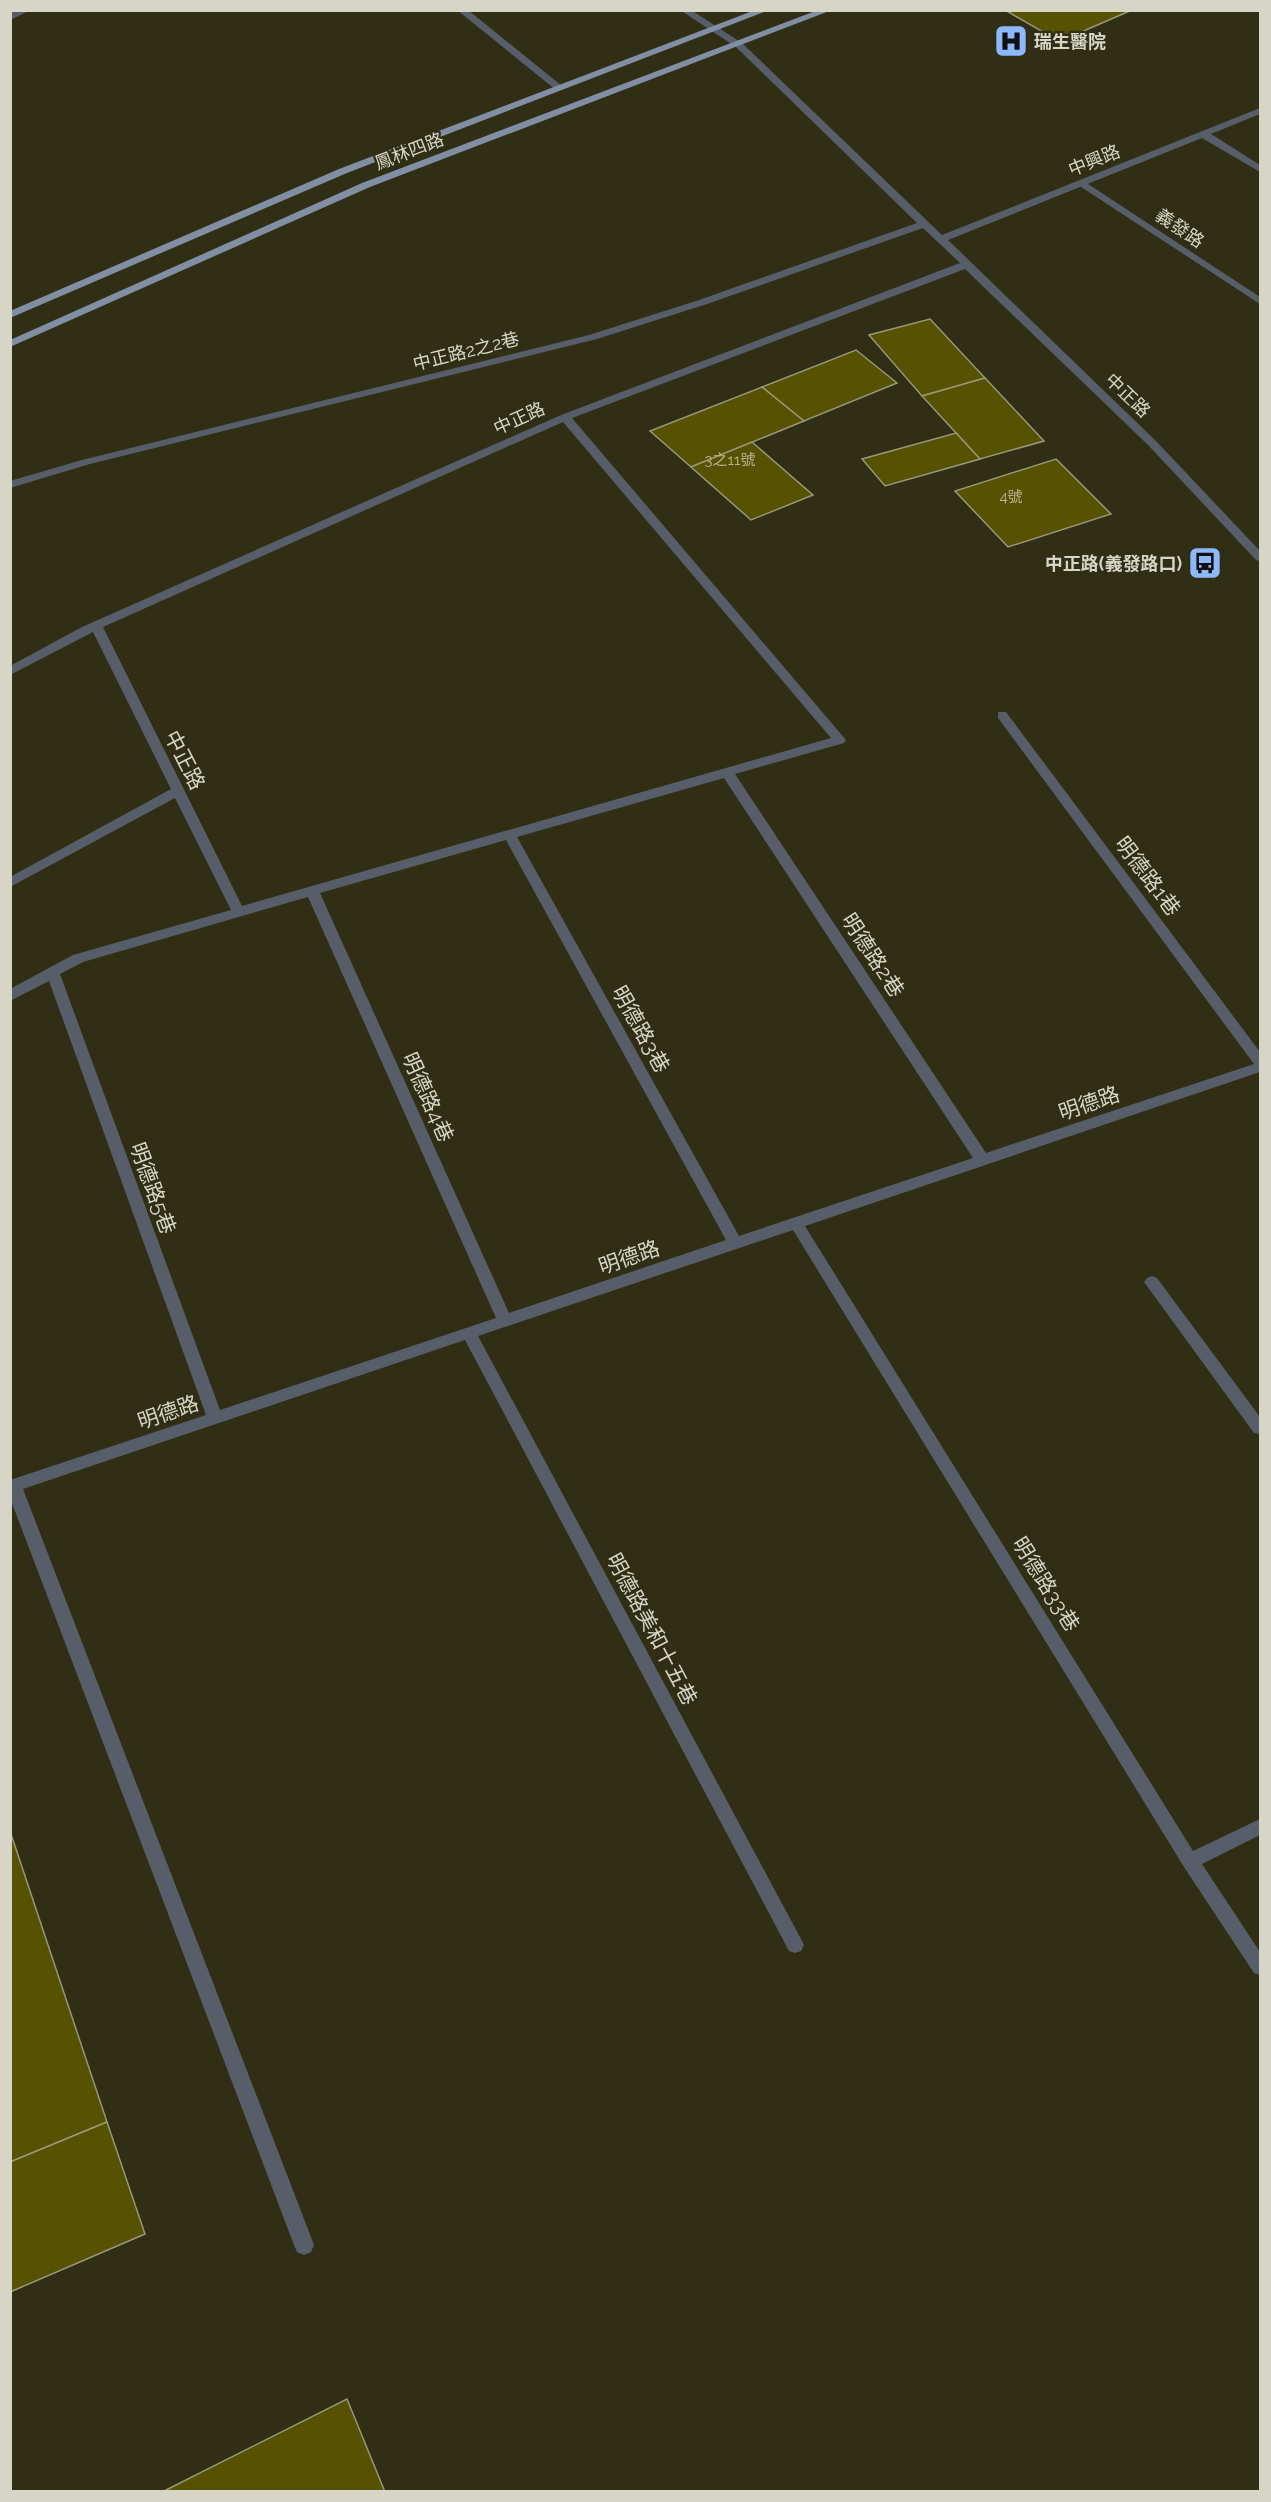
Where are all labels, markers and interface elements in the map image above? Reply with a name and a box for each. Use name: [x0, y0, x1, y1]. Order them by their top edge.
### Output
hospital icon: 瑞生醫院: [993, 23, 1029, 59]
place label: 瑞生醫院: [1034, 31, 1106, 52]
street label: 鳳林四路: [372, 128, 446, 174]
street label: 中興路: [1065, 140, 1123, 180]
street label: 義發路: [1152, 204, 1208, 252]
street label: 中正路2之2巷: [411, 328, 521, 374]
street label: 中正路: [1101, 369, 1155, 421]
street label: 中正路: [490, 397, 548, 439]
house number: 3之11號: [705, 451, 755, 469]
house number: 4號: [999, 488, 1023, 506]
bus stop icon: 中正路(義發路口): [1187, 545, 1223, 581]
place label: 中正路(義發路口): [1045, 553, 1182, 574]
street label: 中正路: [160, 726, 210, 794]
street label: 明德路1巷: [1110, 831, 1186, 921]
street label: 明德路2巷: [837, 908, 909, 1002]
street label: 明德路3巷: [607, 981, 675, 1077]
street label: 明德路4巷: [397, 1048, 459, 1146]
street label: 明德路: [1055, 1081, 1123, 1125]
street label: 明德路5巷: [125, 1139, 181, 1237]
street label: 明德路: [595, 1235, 663, 1279]
street label: 明德路: [134, 1390, 202, 1434]
street label: 明德路33巷: [1007, 1532, 1085, 1636]
street label: 明德路美和十五巷: [602, 1549, 702, 1709]

